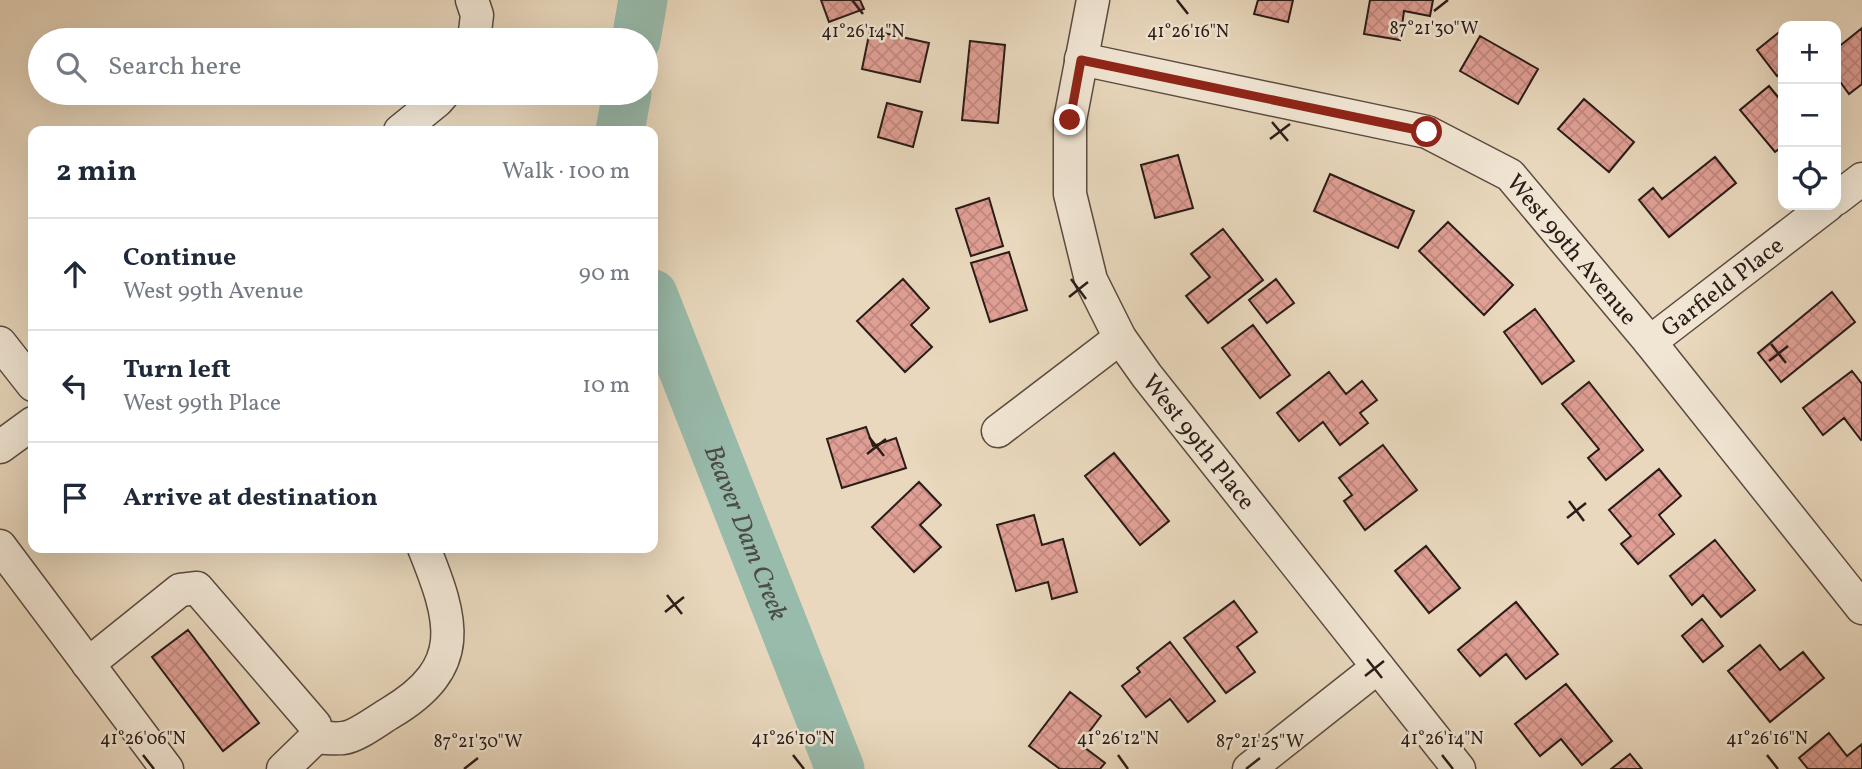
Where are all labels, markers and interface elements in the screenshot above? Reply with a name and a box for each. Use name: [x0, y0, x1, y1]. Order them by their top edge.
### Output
text: 87°21'30"W: [1389, 17, 1479, 42]
text: 41°26'14"N: [821, 20, 905, 45]
text: 41°26'16"N: [1147, 20, 1229, 45]
map controls: [1778, 21, 1841, 210]
button: +: [1778, 21, 1841, 84]
search box: [28, 28, 658, 105]
icon: search: [52, 48, 90, 86]
text: Search here: [108, 49, 241, 85]
button: −: [1778, 84, 1841, 147]
route end: [1054, 104, 1085, 135]
route start: [1411, 116, 1442, 147]
button: locate: [1778, 147, 1841, 210]
text: 2 min: [56, 151, 137, 193]
text: Walk · 100 m: [502, 156, 630, 188]
street label: West 99th Avenue: [1497, 167, 1644, 334]
street label: Garfield Place: [1655, 230, 1792, 346]
text: Continue: [123, 240, 236, 276]
icon: ahead: [56, 255, 94, 293]
text: 90 m: [579, 258, 630, 290]
text: West 99th Avenue: [123, 276, 303, 308]
text: Turn left: [123, 352, 231, 388]
icon: left: [56, 367, 94, 405]
street label: West 99th Place: [1133, 368, 1262, 518]
text: 10 m: [582, 370, 630, 402]
text: West 99th Place: [123, 388, 281, 420]
water label: Beaver Dam Creek: [694, 440, 796, 626]
icon: arrive: [56, 479, 94, 517]
text: Arrive at destination: [123, 480, 378, 516]
text: 41°26'06"N: [100, 727, 186, 752]
text: 41°26'10"N: [751, 727, 835, 752]
text: 41°26'12"N: [1077, 727, 1159, 752]
text: 41°26'14"N: [1400, 727, 1484, 752]
text: 41°26'16"N: [1726, 727, 1808, 752]
text: 87°21'30"W: [433, 730, 523, 755]
text: 87°21'25"W: [1216, 730, 1304, 755]

